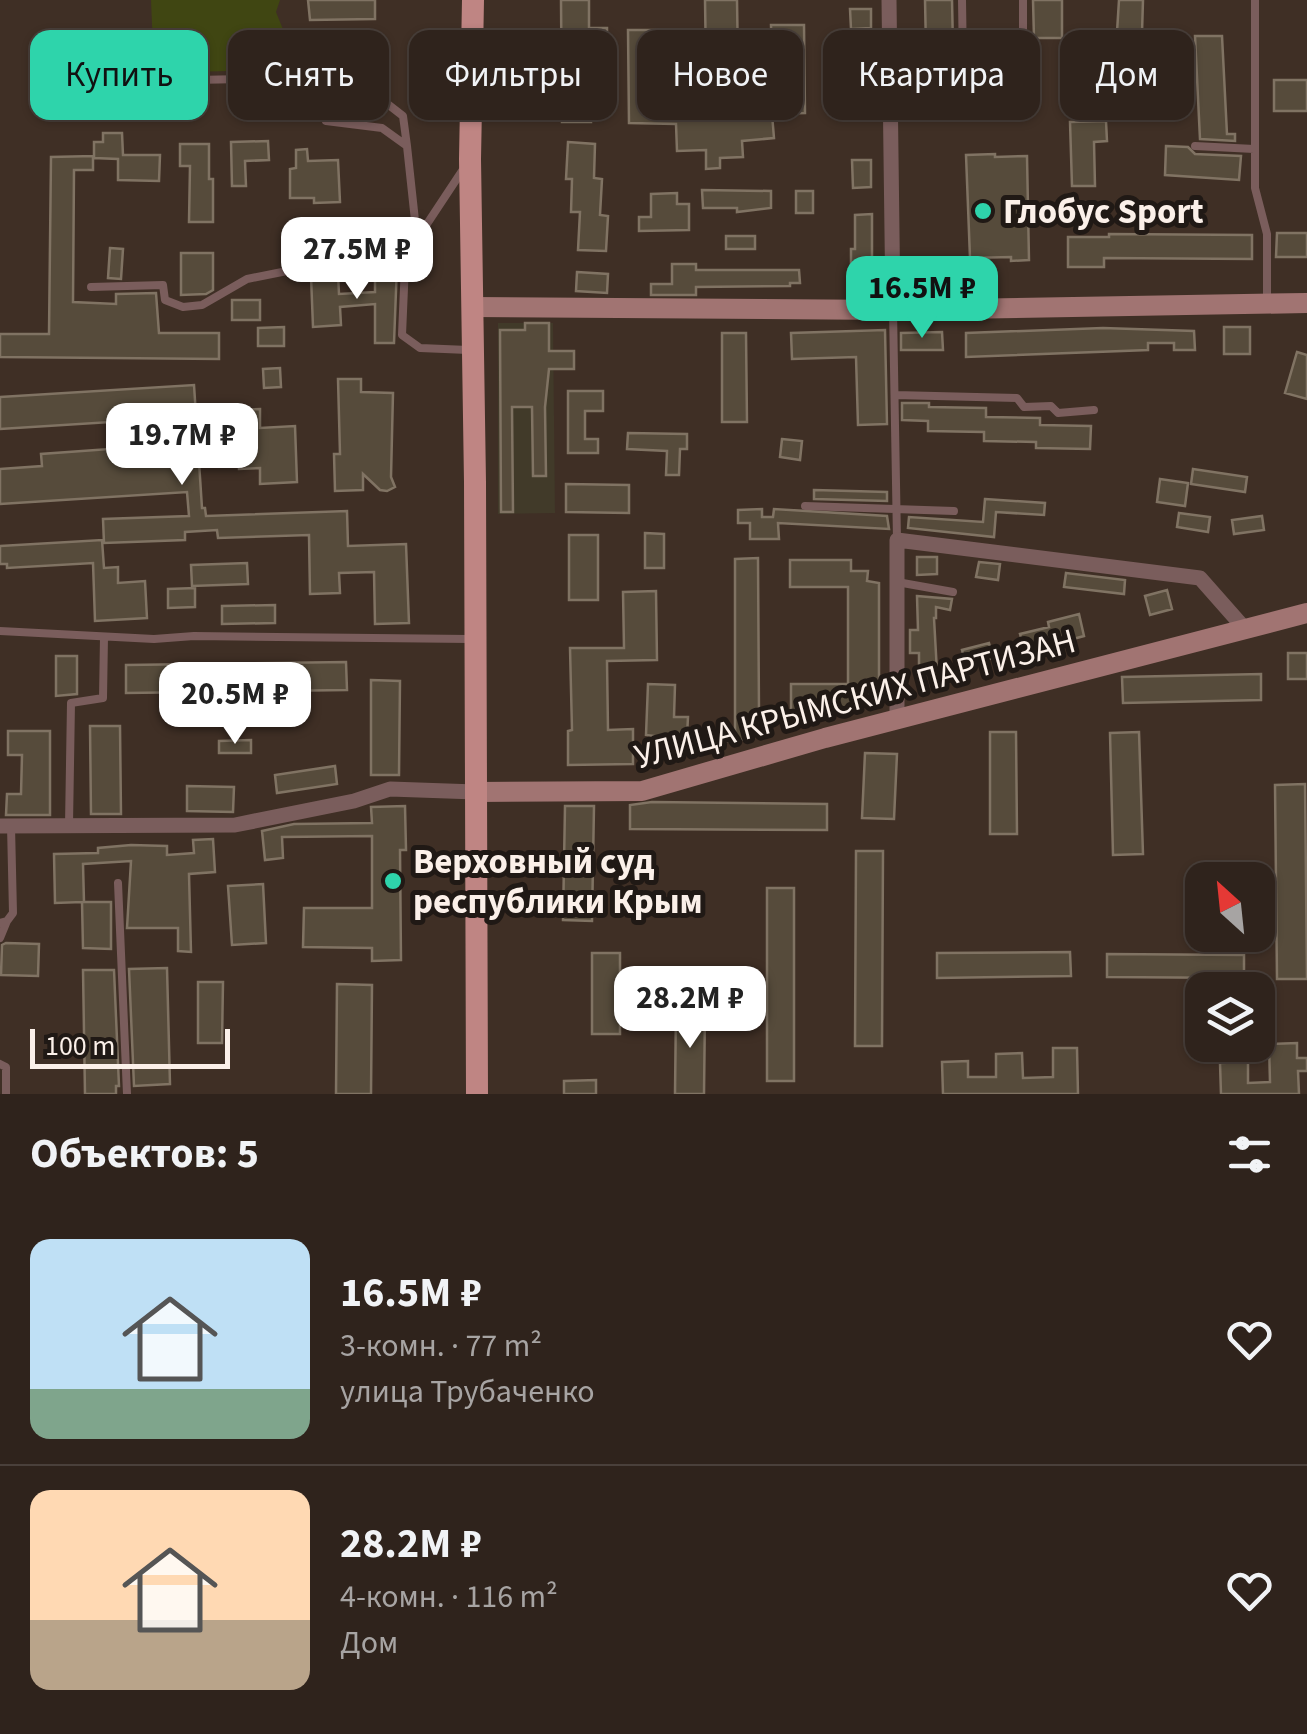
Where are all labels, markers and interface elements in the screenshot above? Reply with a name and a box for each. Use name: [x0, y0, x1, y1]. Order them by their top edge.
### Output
chip: Купить: [30, 30, 208, 120]
chip: Снять: [228, 30, 389, 120]
chip: Фильтры: [409, 30, 617, 120]
chip: Новое: [637, 30, 803, 120]
chip: Квартира: [823, 30, 1040, 120]
chip: Дом: [1060, 30, 1194, 120]
place label: Глобус Sport: [1003, 187, 1204, 237]
marker: Глобус Sport: [972, 200, 994, 222]
pin: 27.5M ₽: [265, 217, 449, 302]
text: 27.5M ₽: [303, 226, 411, 272]
pin: 16.5M ₽: [830, 256, 1014, 341]
text: 16.5M ₽: [868, 265, 976, 311]
pin: 19.7M ₽: [90, 403, 274, 488]
text: 19.7M ₽: [128, 412, 236, 458]
street label: УЛИЦА КРЫМСКИХ ПАРТИЗАН: [629, 616, 1081, 782]
pin: 20.5M ₽: [143, 662, 327, 747]
text: 20.5M ₽: [181, 671, 289, 717]
place label: Верховный суд республики Крым: [413, 837, 703, 927]
north arrow: [1185, 862, 1275, 952]
map controls: [1185, 862, 1275, 1062]
marker: Верховный суд республики Крым: [382, 870, 404, 892]
pin: 28.2M ₽: [598, 966, 782, 1051]
button: layers: [1185, 972, 1275, 1062]
text: 28.2M ₽: [636, 975, 744, 1021]
scale bar: [30, 1024, 230, 1068]
text: 100 m: [45, 1026, 116, 1066]
text: Объектов: 5: [30, 1124, 259, 1184]
icon: filters: [1222, 1127, 1277, 1182]
text: 16.5M ₽: [340, 1263, 482, 1323]
icon: home: [110, 1279, 230, 1399]
icon: heart: [1222, 1312, 1277, 1367]
text: 3-комн. · 77 m²: [340, 1323, 542, 1369]
text: улица Трубаченко: [340, 1369, 595, 1415]
text: 28.2M ₽: [340, 1514, 482, 1574]
icon: home: [110, 1530, 230, 1650]
icon: heart: [1222, 1563, 1277, 1618]
text: 4-комн. · 116 m²: [340, 1574, 558, 1620]
text: Дом: [340, 1620, 398, 1666]

